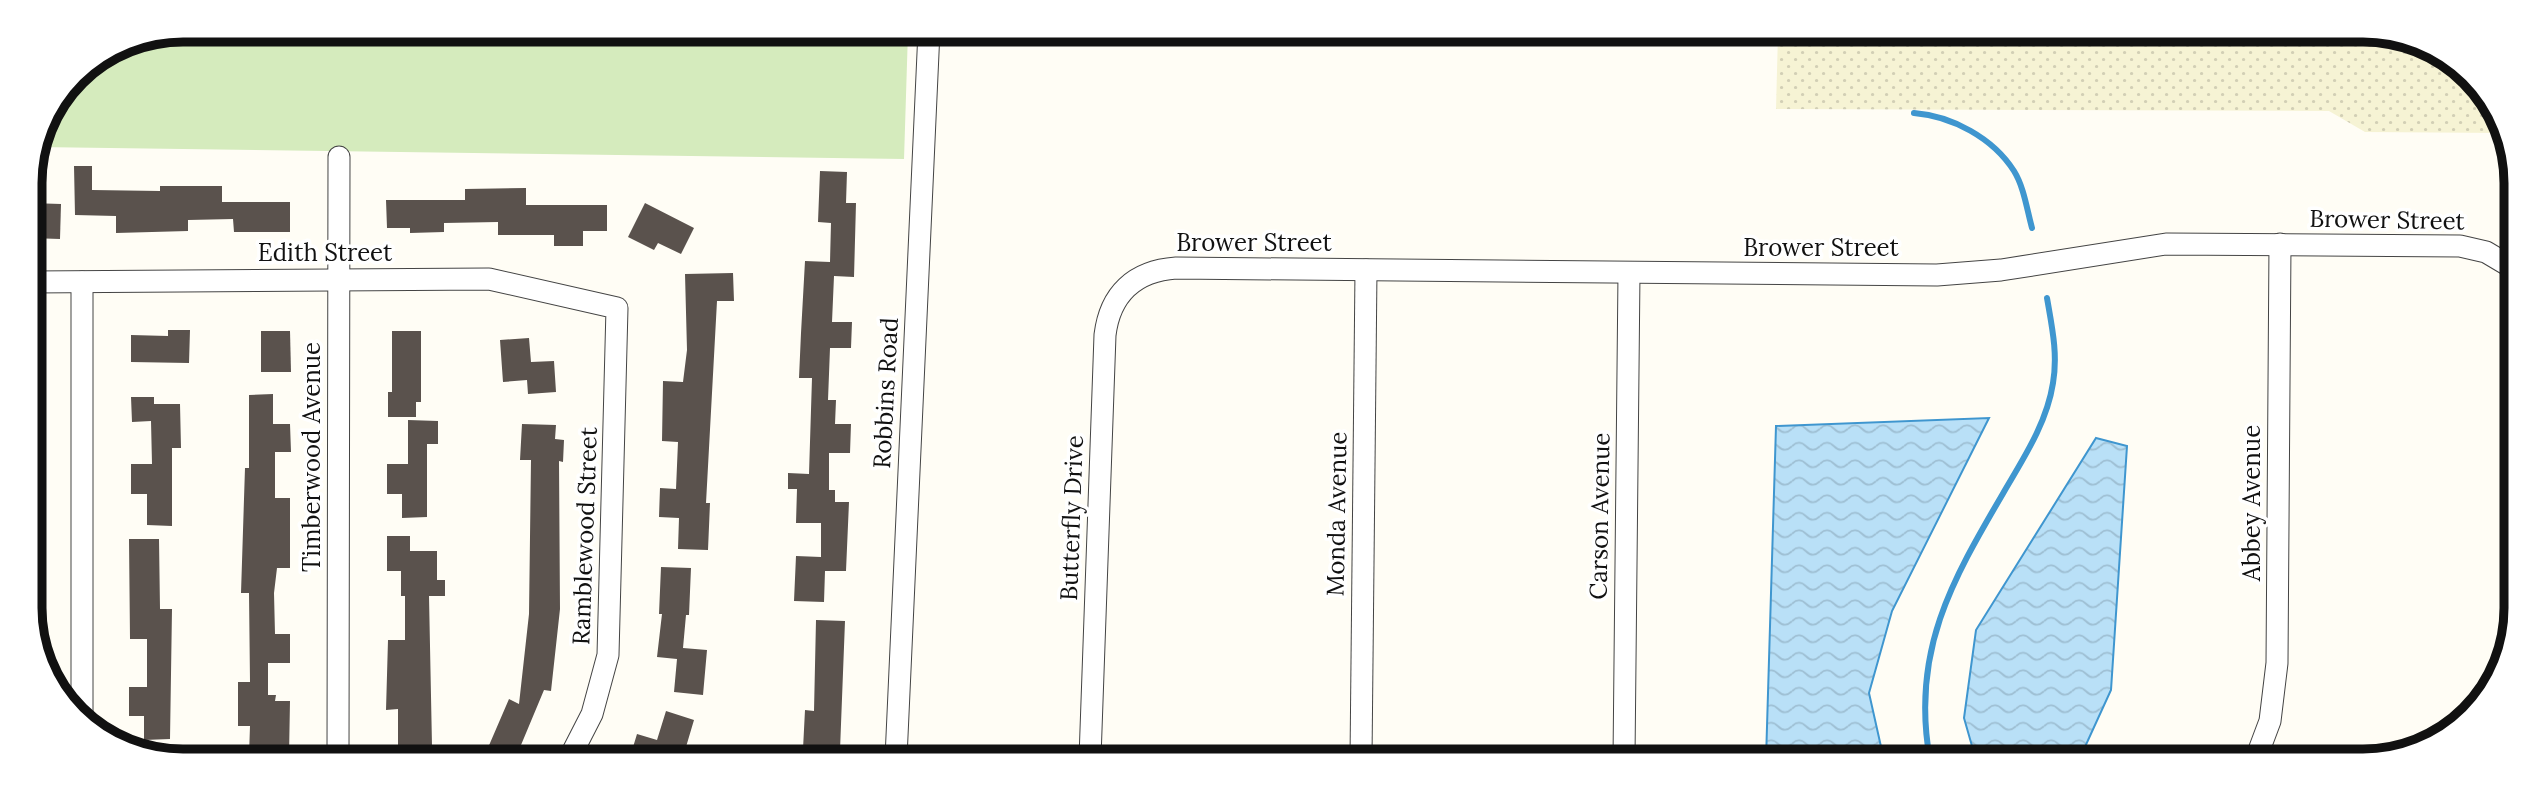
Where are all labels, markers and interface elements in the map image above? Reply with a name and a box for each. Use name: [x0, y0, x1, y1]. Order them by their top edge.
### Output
street label: Brower Street: [2309, 203, 2466, 236]
street label: Brower Street: [1176, 227, 1332, 258]
street label: Brower Street: [1743, 232, 1899, 263]
street label: Edith Street: [258, 237, 393, 268]
street label: Robbins Road: [866, 317, 905, 469]
street label: Timberwood Avenue: [296, 342, 327, 572]
street label: Abbey Avenue: [2236, 425, 2267, 582]
street label: Ramblewood Street: [565, 426, 604, 645]
street label: Monda Avenue: [1320, 431, 1353, 597]
street label: Carson Avenue: [1583, 432, 1616, 600]
street label: Butterfly Drive: [1053, 435, 1090, 601]

